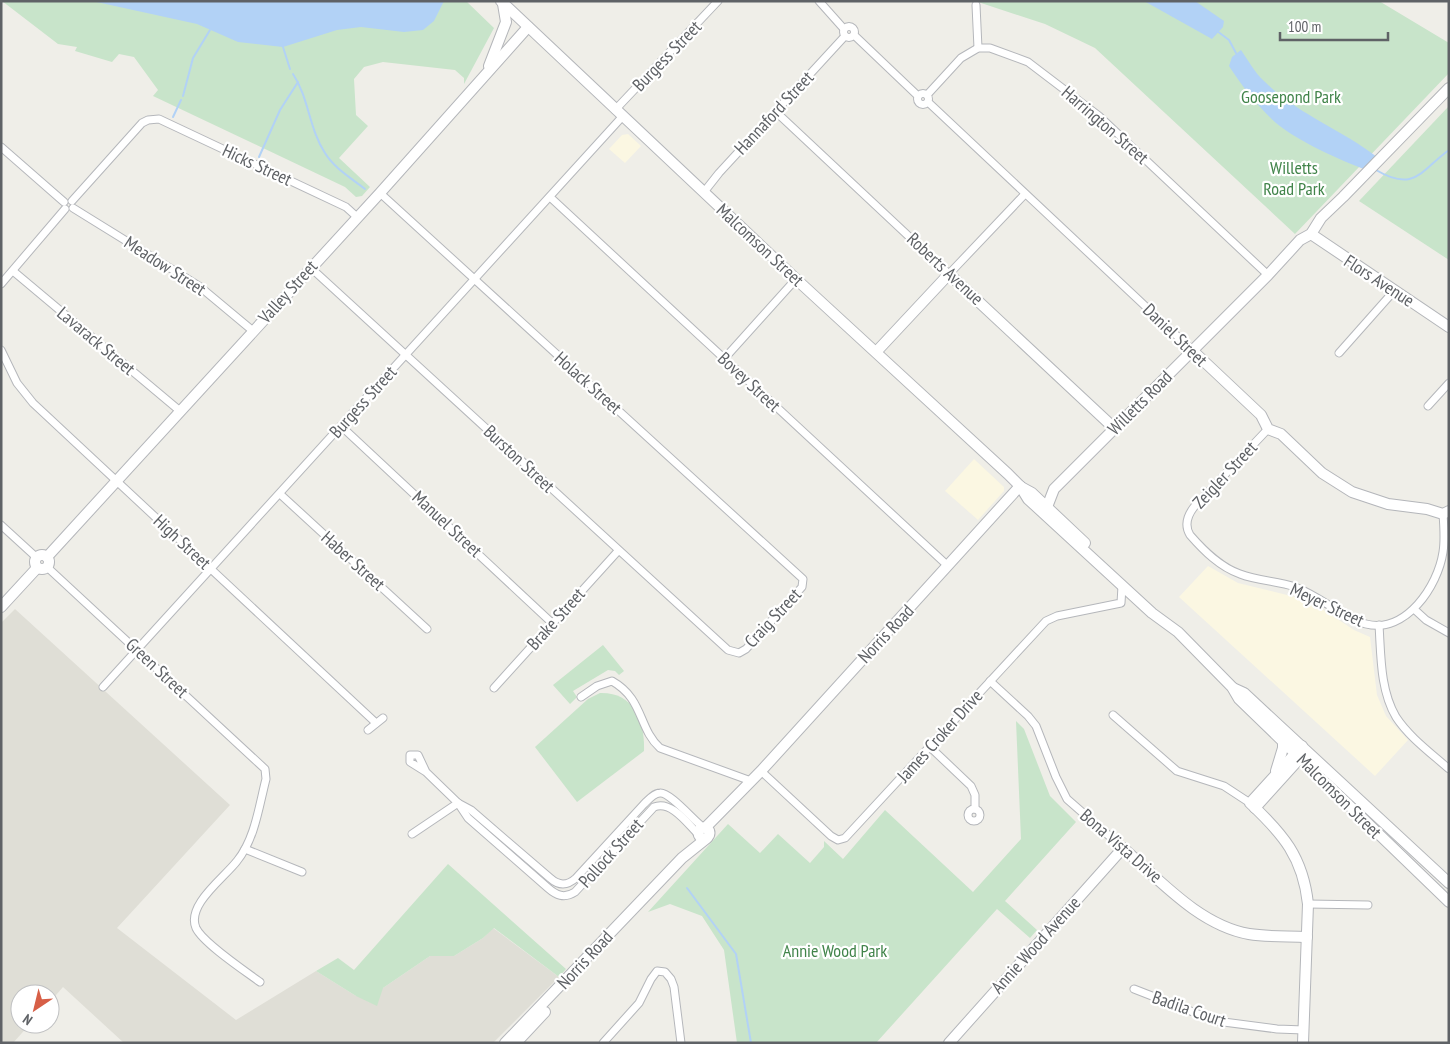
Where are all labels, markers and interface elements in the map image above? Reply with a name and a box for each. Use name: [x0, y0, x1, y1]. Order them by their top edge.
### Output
scale bar: [1280, 10, 1388, 42]
street label: Burgess Street: [627, 15, 706, 96]
text: 100 m: [1288, 17, 1321, 36]
street label: Hannaford Street: [729, 66, 818, 159]
street label: Harrington Street: [1057, 81, 1154, 169]
park label: Goosepond Park: [1241, 85, 1341, 108]
street label: Hicks Street: [219, 138, 296, 191]
park label: Willetts Road Park: [1263, 156, 1325, 200]
street label: Malcomson Street: [712, 198, 809, 291]
street label: Roberts Avenue: [902, 227, 988, 310]
street label: Meadow Street: [120, 231, 211, 301]
street label: Flors Avenue: [1340, 249, 1419, 312]
street label: Valley Street: [252, 255, 322, 329]
street label: Daniel Street: [1138, 298, 1213, 371]
street label: Lavarack Street: [53, 301, 140, 380]
street label: Holack Street: [550, 346, 627, 419]
street label: Bovey Street: [713, 347, 786, 417]
street label: Burgess Street: [324, 361, 401, 443]
street label: Willetts Road: [1102, 365, 1177, 440]
street label: Burston Street: [479, 420, 560, 497]
street label: Zeigler Street: [1188, 436, 1262, 513]
street label: Manuel Street: [408, 486, 487, 562]
street label: High Street: [149, 509, 216, 574]
street label: Haber Street: [317, 526, 390, 595]
street label: Meyer Street: [1287, 577, 1368, 632]
street label: Brake Street: [522, 583, 590, 655]
street label: Craig Street: [739, 583, 806, 652]
street label: Norris Road: [853, 600, 919, 668]
street label: Green Street: [121, 633, 194, 702]
street label: James Croker Drive: [891, 684, 987, 788]
street label: Malcomson Street: [1292, 748, 1387, 843]
street label: Bona Vista Drive: [1075, 804, 1167, 888]
street label: Pollock Street: [573, 813, 648, 892]
street label: Annie Wood Avenue: [986, 891, 1085, 998]
street label: Norris Road: [552, 926, 618, 994]
park label: Annie Wood Park: [783, 939, 887, 962]
north arrow: [10, 984, 60, 1034]
street label: Badila Court: [1149, 985, 1229, 1032]
text: N: [19, 1010, 36, 1029]

